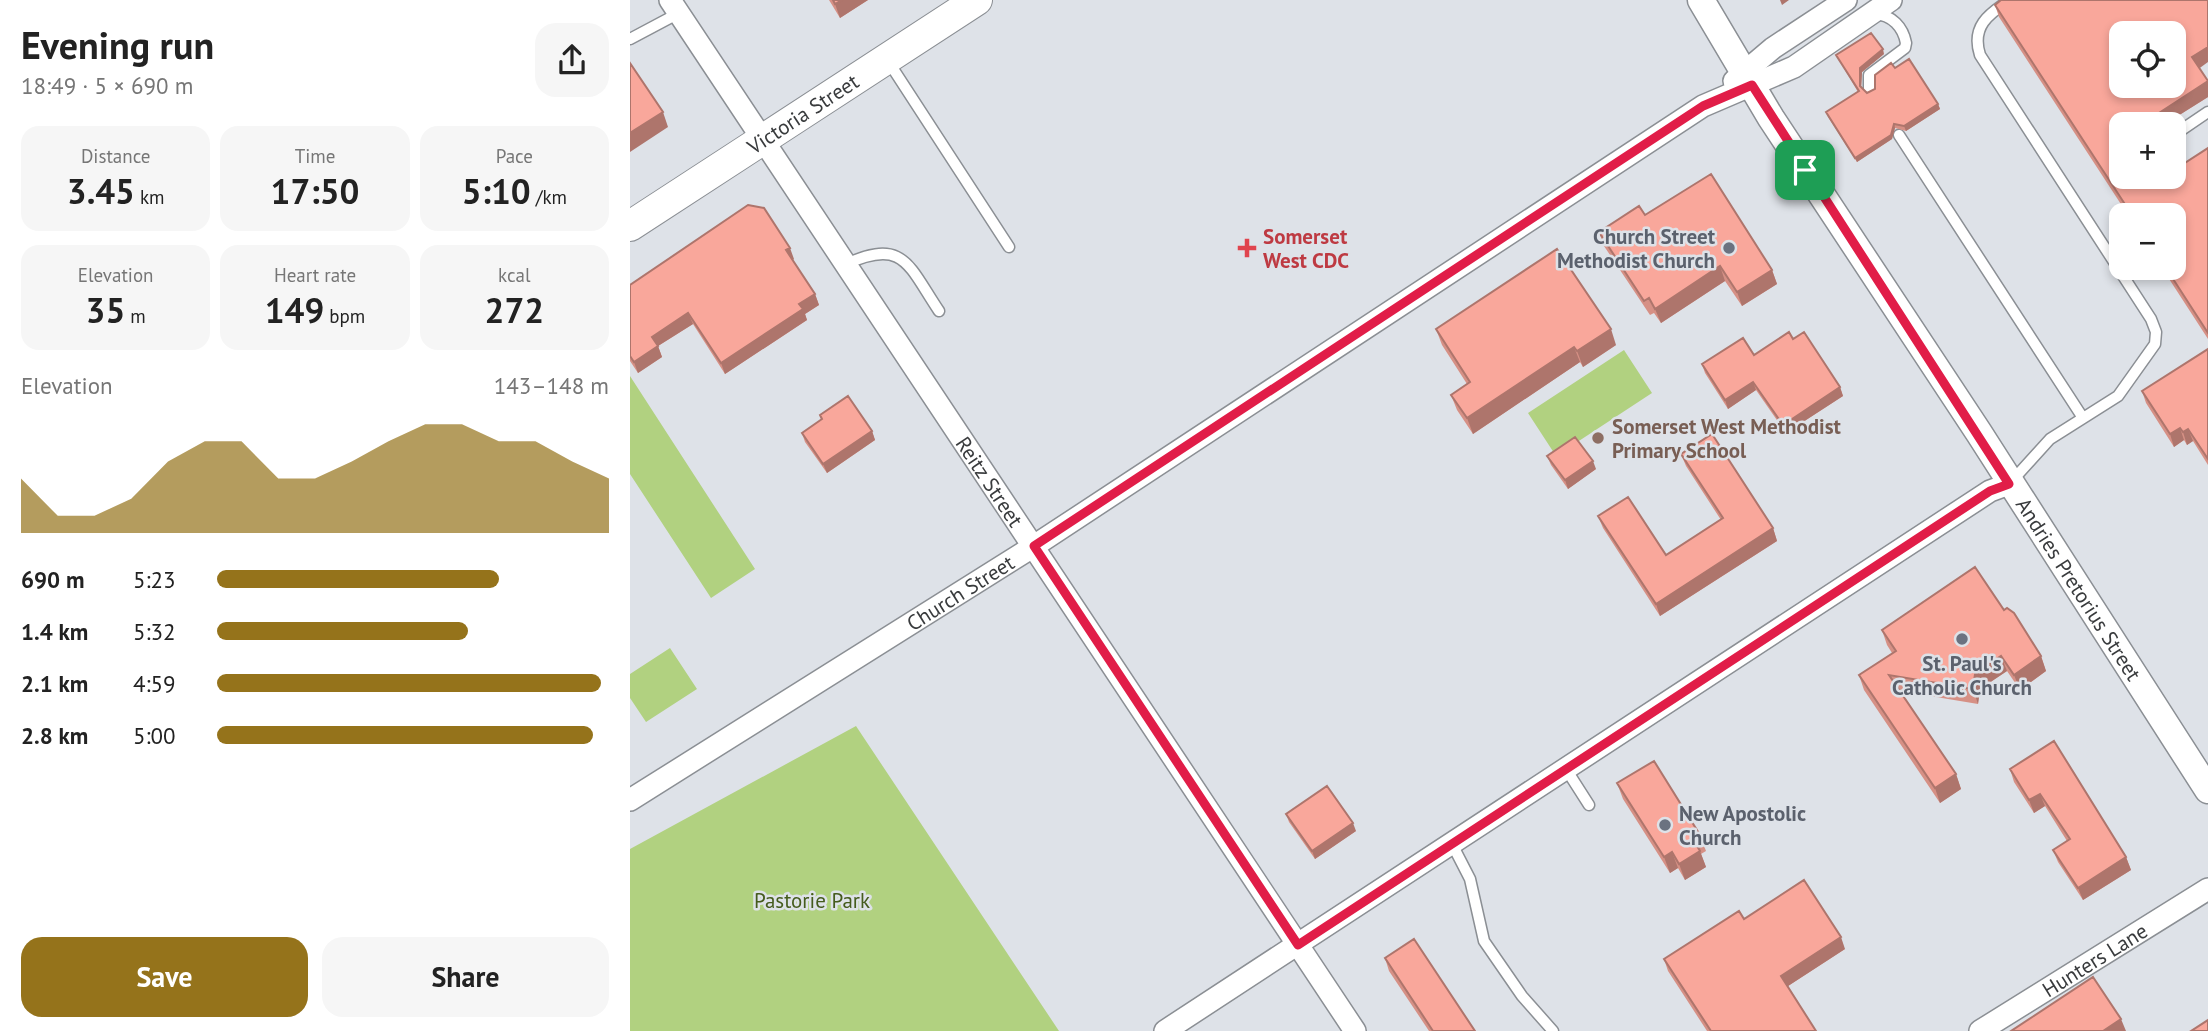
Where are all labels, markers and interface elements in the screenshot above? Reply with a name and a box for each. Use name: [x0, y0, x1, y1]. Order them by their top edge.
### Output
text: Evening run: [21, 20, 214, 69]
map controls: [2109, 21, 2186, 280]
button: locate: [2109, 21, 2186, 98]
button: share: [535, 23, 609, 97]
street label: Victoria Street: [741, 67, 863, 160]
text: 18:49 · 5 × 690 m: [21, 71, 193, 100]
button: +: [2109, 112, 2186, 189]
pin: [1775, 140, 1835, 200]
text: Distance: [81, 144, 150, 168]
text: Time: [295, 144, 335, 168]
text: Pace: [496, 144, 533, 168]
icon: arrive: [1786, 151, 1824, 189]
text: 3.45: [67, 168, 135, 214]
text: 17:50: [271, 168, 359, 214]
text: 5:10: [462, 168, 531, 214]
text: km: [135, 185, 165, 209]
text: /km: [531, 185, 567, 209]
button: −: [2109, 203, 2186, 280]
place label: Somerset West CDC: [1263, 223, 1349, 274]
place label: Church Street Methodist Church: [1557, 223, 1716, 274]
marker: Somerset West CDC: [1237, 238, 1257, 258]
marker: Church Street Methodist Church: [1721, 240, 1737, 256]
text: Elevation: [78, 263, 154, 287]
text: Heart rate: [274, 263, 356, 287]
text: kcal: [498, 263, 531, 287]
text: 35: [86, 287, 125, 333]
text: 149: [265, 287, 324, 333]
text: 272: [485, 287, 544, 333]
text: m: [125, 304, 146, 328]
text: bpm: [324, 304, 365, 328]
text: Elevation: [21, 371, 113, 400]
text: 143–148 m: [494, 371, 609, 400]
place label: Somerset West Methodist Primary School: [1612, 413, 1842, 464]
marker: Somerset West Methodist Primary School: [1590, 430, 1606, 446]
street label: Reitz Street: [950, 431, 1030, 532]
street label: Andries Pretorius Street: [2010, 492, 2148, 686]
street label: Church Street: [901, 548, 1019, 636]
text: 690 m: [21, 565, 84, 594]
text: 5:23: [133, 565, 176, 594]
text: 1.4 km: [21, 617, 88, 646]
text: 5:32: [133, 617, 176, 646]
marker: St. Paul's Catholic Church: [1954, 631, 1970, 647]
place label: St. Paul's Catholic Church: [1892, 650, 2032, 701]
text: 2.1 km: [21, 669, 88, 698]
text: 4:59: [133, 669, 176, 698]
text: 2.8 km: [21, 721, 88, 750]
text: 5:00: [133, 721, 176, 750]
place label: New Apostolic Church: [1679, 800, 1806, 851]
marker: New Apostolic Church: [1657, 817, 1673, 833]
park label: Pastorie Park: [754, 887, 870, 914]
street label: Hunters Lane: [2037, 917, 2152, 1003]
button: Save: [21, 937, 308, 1017]
button: Share: [322, 937, 609, 1017]

